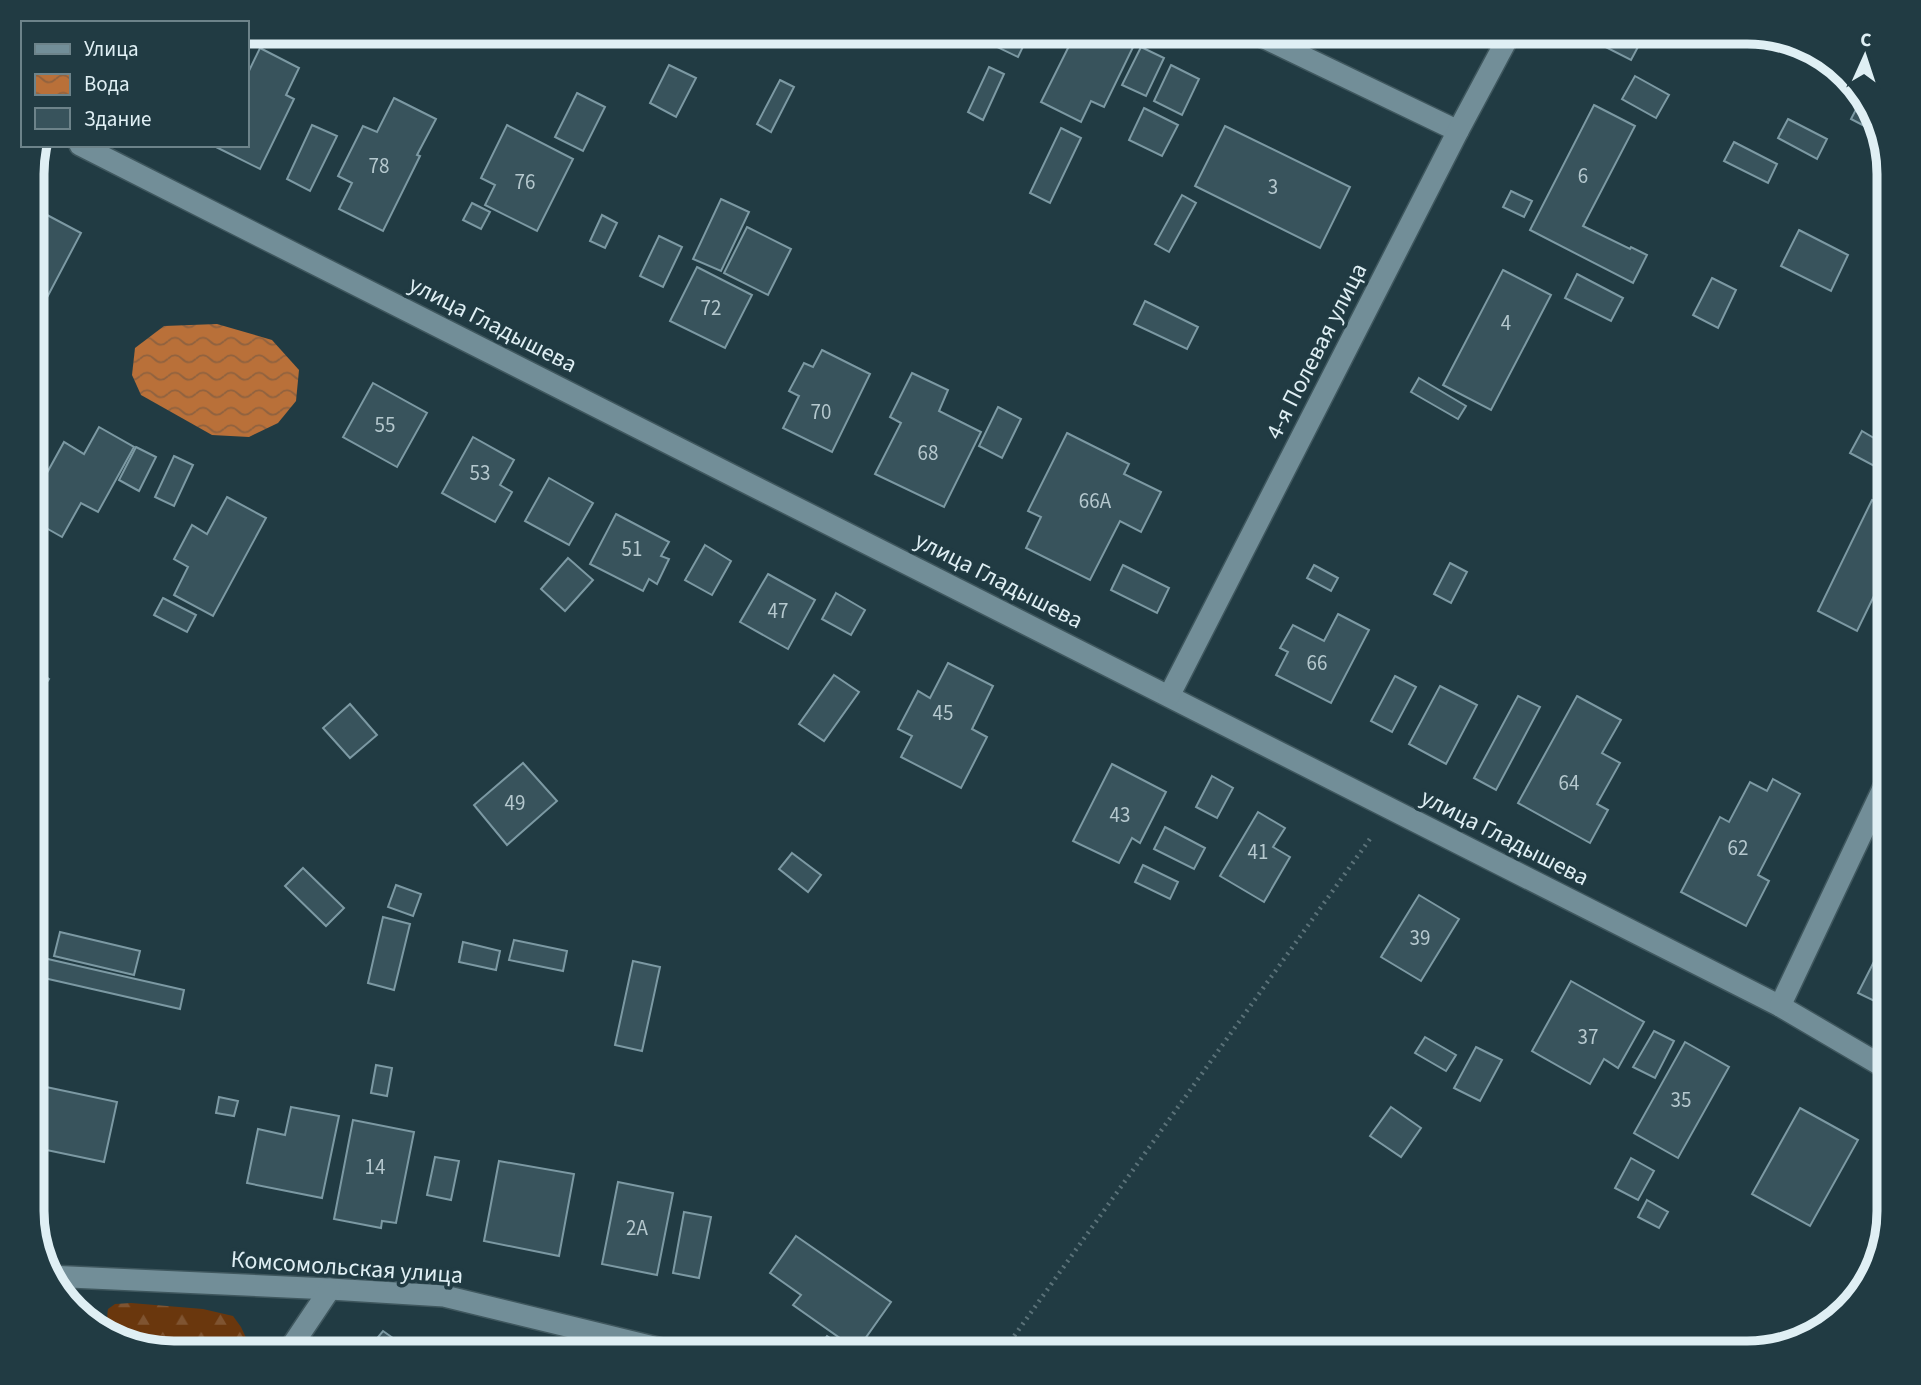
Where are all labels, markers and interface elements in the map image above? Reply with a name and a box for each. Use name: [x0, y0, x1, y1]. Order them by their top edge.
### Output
legend: [21, 21, 248, 147]
north arrow: [1830, 21, 1900, 91]
text: С: [1860, 27, 1872, 54]
text: Улица: [84, 34, 139, 64]
text: Вода: [84, 69, 130, 99]
text: Здание: [84, 104, 152, 134]
house number: 78: [369, 151, 389, 181]
house number: 6: [1578, 161, 1588, 191]
house number: 76: [515, 167, 535, 197]
house number: 3: [1268, 172, 1278, 202]
street label: 4-я Полевая улица: [1257, 257, 1376, 446]
street label: улица Гладышева: [402, 267, 583, 382]
house number: 72: [701, 293, 721, 323]
house number: 4: [1501, 308, 1511, 338]
house number: 70: [811, 397, 831, 427]
house number: 55: [375, 410, 395, 440]
house number: 68: [918, 438, 938, 468]
house number: 53: [470, 458, 490, 488]
house number: 66А: [1079, 486, 1112, 516]
street label: улица Гладышева: [908, 523, 1089, 638]
house number: 51: [622, 534, 642, 564]
house number: 47: [768, 596, 788, 626]
house number: 66: [1307, 648, 1327, 678]
house number: 45: [933, 698, 953, 728]
house number: 64: [1559, 768, 1579, 798]
street label: улица Гладышева: [1414, 780, 1595, 895]
house number: 49: [505, 788, 525, 818]
house number: 43: [1110, 800, 1130, 830]
house number: 62: [1728, 833, 1748, 863]
house number: 41: [1248, 837, 1268, 867]
house number: 39: [1410, 923, 1430, 953]
house number: 37: [1578, 1022, 1598, 1052]
house number: 35: [1671, 1085, 1691, 1115]
house number: 14: [365, 1152, 385, 1182]
house number: 2А: [626, 1213, 648, 1243]
street label: Комсомольская улица: [230, 1242, 464, 1293]

